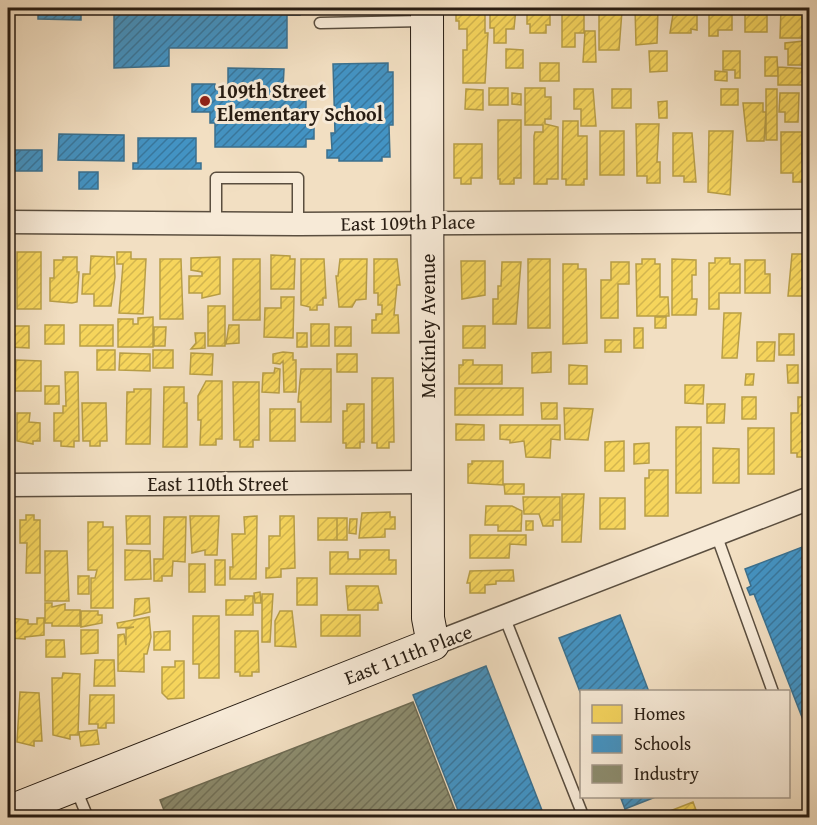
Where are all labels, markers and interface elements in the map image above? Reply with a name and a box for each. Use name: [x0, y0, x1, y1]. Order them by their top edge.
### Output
place label: 109th Street Elementary School: [217, 76, 383, 128]
marker: 109th Street Elementary School: [198, 94, 212, 108]
street label: East 109th Place: [340, 206, 476, 238]
street label: McKinley Avenue: [413, 254, 442, 398]
street label: East 110th Street: [147, 469, 289, 498]
street label: East 111th Place: [340, 616, 476, 692]
legend: [580, 690, 790, 798]
text: Homes: [634, 700, 685, 727]
text: Schools: [634, 730, 691, 757]
text: Industry: [634, 760, 699, 787]

